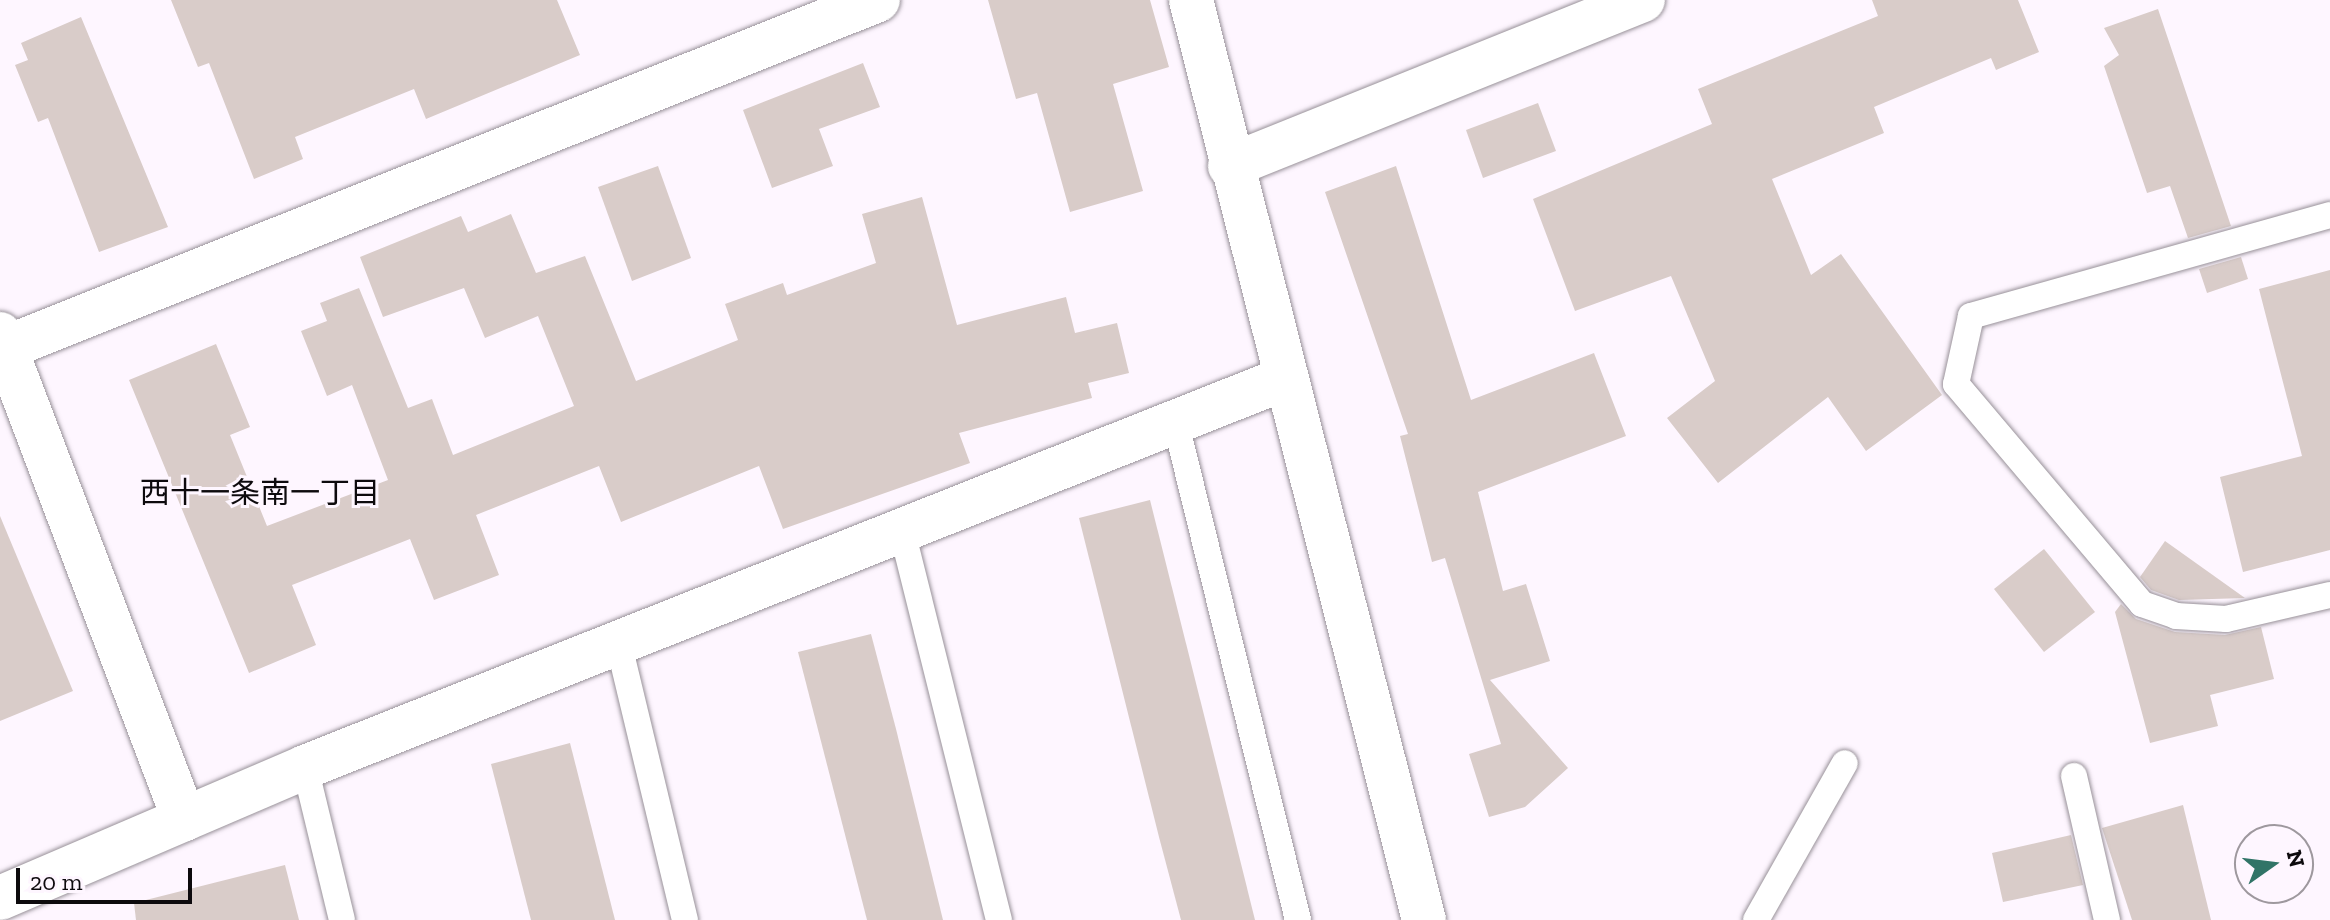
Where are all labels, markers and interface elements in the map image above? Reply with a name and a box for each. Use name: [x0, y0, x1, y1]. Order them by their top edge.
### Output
district label: 西十一条南一丁目: [140, 475, 380, 511]
north arrow: [2234, 824, 2314, 904]
text: N: [2281, 847, 2311, 870]
scale bar: [20, 852, 196, 902]
text: 20 m: [30, 867, 82, 896]

